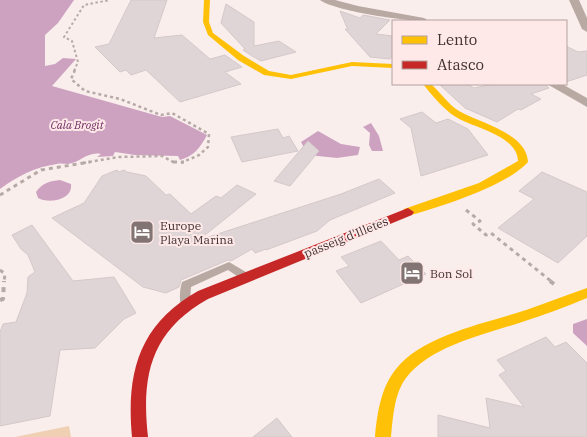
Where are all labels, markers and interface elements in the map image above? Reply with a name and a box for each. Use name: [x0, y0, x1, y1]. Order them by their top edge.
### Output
legend: [392, 20, 567, 85]
text: Lento: [437, 30, 477, 49]
text: Atasco: [437, 55, 484, 74]
water label: Cala Brogit: [50, 118, 105, 132]
street label: passeig d'Illetes: [302, 213, 391, 261]
place label: Europe Playa Marina: [160, 218, 234, 247]
hotel icon: Europe Playa Marina: [129, 219, 155, 245]
hotel icon: Bon Sol: [399, 260, 425, 286]
place label: Bon Sol: [430, 266, 473, 281]

